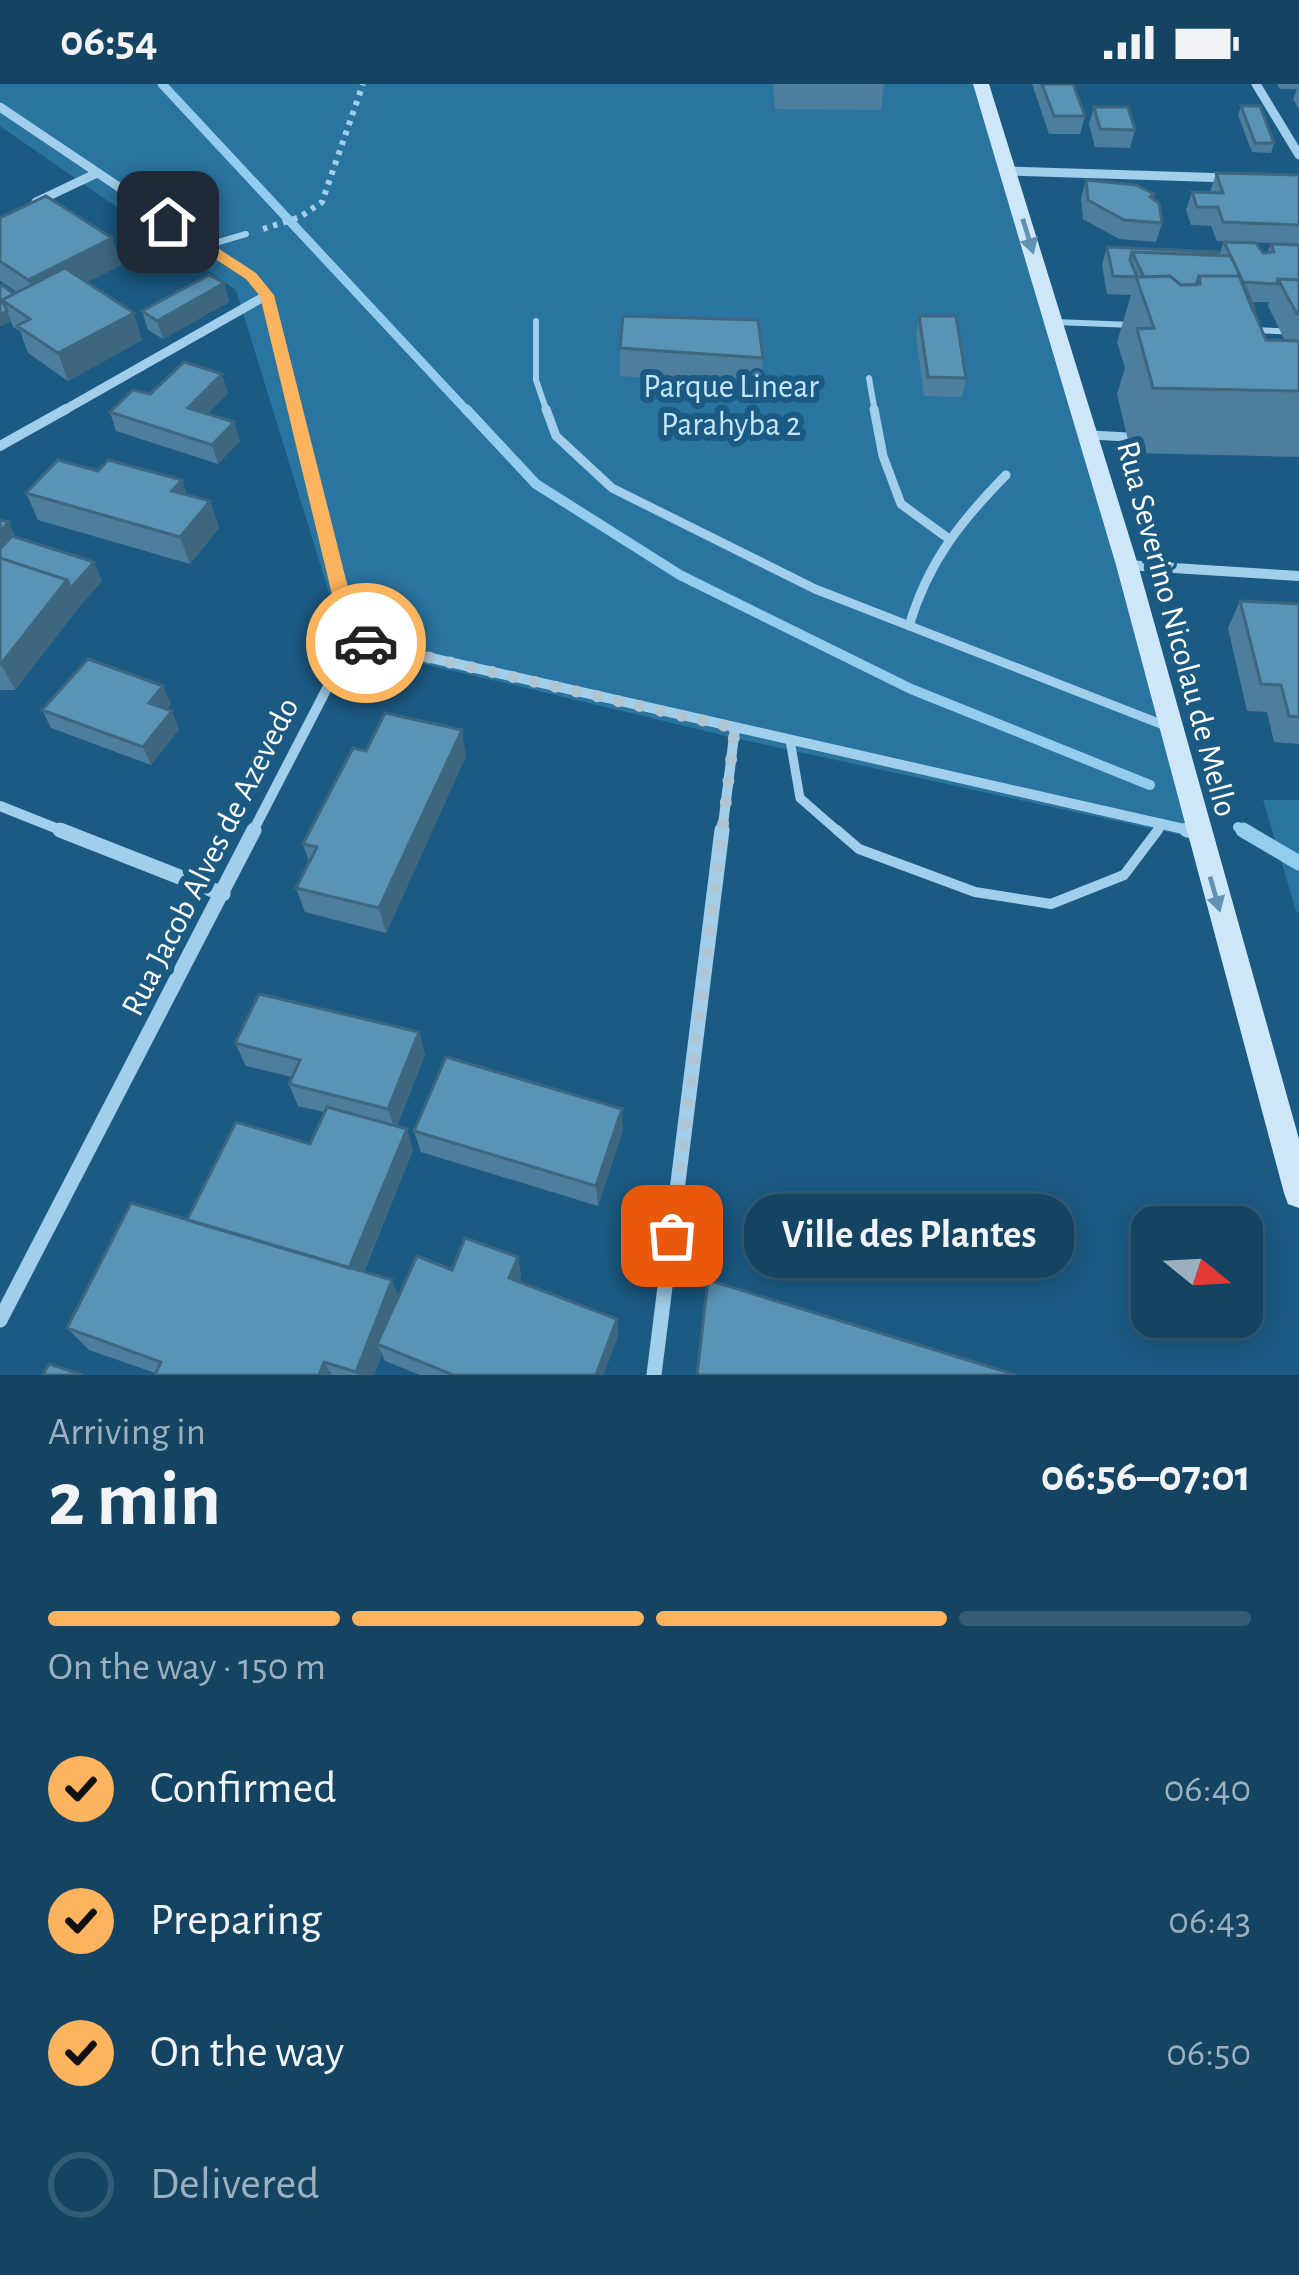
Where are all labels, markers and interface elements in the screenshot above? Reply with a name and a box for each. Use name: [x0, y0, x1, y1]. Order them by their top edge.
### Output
text: 06:54: [60, 19, 158, 64]
pin: [117, 171, 219, 273]
icon: home: [135, 189, 201, 255]
one-way arrow: [1020, 218, 1039, 255]
park label: Parque Linear Parahyba 2: [643, 371, 819, 442]
street label: Rua Severino Nicolau de Mello: [1110, 438, 1242, 820]
courier: [306, 583, 426, 703]
icon: car: [333, 610, 399, 676]
street label: Rua Jacob Alves de Azevedo: [116, 693, 306, 1021]
one-way arrow: [1206, 876, 1225, 913]
pin: [621, 1185, 723, 1287]
callout: Ville des Plantes: [744, 1194, 1074, 1278]
icon: bag: [639, 1203, 705, 1269]
north arrow: [1131, 1206, 1263, 1338]
map controls: [1131, 1206, 1263, 1338]
text: Ville des Plantes: [782, 1216, 1036, 1255]
text: Arriving in: [48, 1413, 206, 1452]
text: 06:56–07:01: [1041, 1454, 1251, 1499]
text: 2 min: [48, 1462, 221, 1540]
text: On the way · 150 m: [48, 1648, 326, 1687]
icon: check: [48, 1756, 114, 1822]
text: Confirmed: [150, 1766, 336, 1811]
text: 06:40: [1164, 1770, 1251, 1809]
icon: check: [48, 1888, 114, 1954]
text: Preparing: [150, 1898, 322, 1943]
text: 06:43: [1168, 1902, 1251, 1941]
icon: check: [48, 2020, 114, 2086]
text: On the way: [150, 2030, 344, 2075]
text: 06:50: [1166, 2034, 1251, 2073]
text: Delivered: [150, 2162, 319, 2207]

